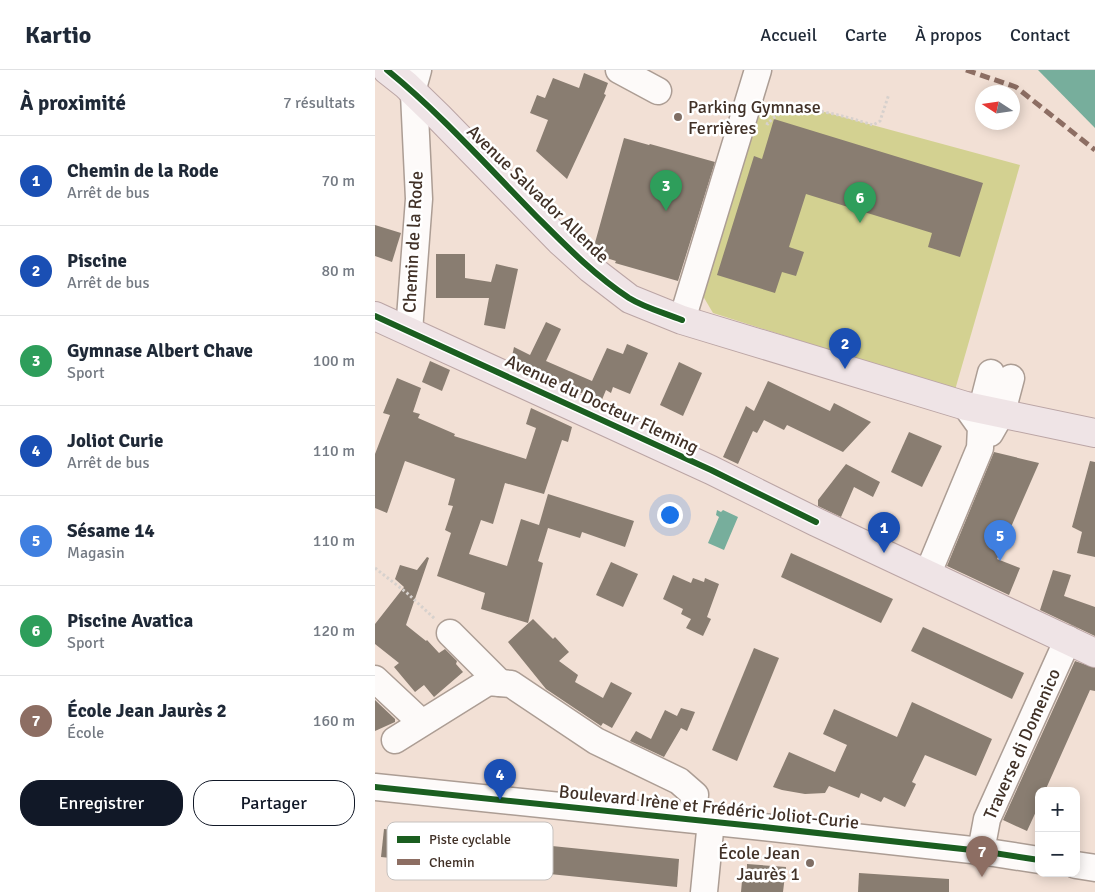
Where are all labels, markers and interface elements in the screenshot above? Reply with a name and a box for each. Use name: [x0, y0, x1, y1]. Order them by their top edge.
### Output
text: Kartio: [25, 20, 91, 50]
text: Accueil: [760, 24, 817, 46]
text: Carte: [845, 24, 887, 46]
text: À propos: [915, 24, 982, 46]
text: Contact: [1010, 24, 1070, 46]
north arrow: [975, 85, 1020, 130]
text: À proximité: [20, 90, 126, 116]
text: 7 résultats: [283, 93, 355, 113]
place label: Parking Gymnase Ferrières: [688, 96, 821, 139]
marker: Parking Gymnase Ferrières: [672, 111, 684, 123]
street label: Avenue Salvador Allende: [462, 120, 614, 268]
text: Chemin de la Rode: [67, 159, 219, 183]
street label: Chemin de la Rode: [398, 170, 428, 314]
pin: 3: [650, 170, 682, 211]
text: 1: [32, 171, 40, 191]
text: 70 m: [321, 171, 355, 191]
pin: 6: [844, 182, 876, 223]
text: Arrêt de bus: [67, 183, 150, 203]
text: Piscine: [67, 249, 127, 273]
text: 2: [32, 261, 40, 281]
text: 80 m: [321, 261, 355, 281]
text: Arrêt de bus: [67, 273, 150, 293]
pin: 2: [829, 328, 861, 369]
text: Gymnase Albert Chave: [67, 339, 253, 363]
street label: Avenue du Docteur Fleming: [502, 349, 702, 459]
text: 3: [32, 351, 40, 371]
text: 100 m: [313, 351, 355, 371]
text: Sport: [67, 363, 105, 383]
text: Joliot Curie: [67, 429, 163, 453]
text: 4: [32, 441, 40, 461]
text: 110 m: [313, 441, 355, 461]
text: Arrêt de bus: [67, 453, 150, 473]
your location: [657, 502, 683, 528]
pin: 1: [868, 512, 900, 553]
text: Sésame 14: [67, 519, 155, 543]
pin: 5: [984, 520, 1016, 561]
text: 5: [32, 531, 40, 551]
text: 110 m: [313, 531, 355, 551]
text: Magasin: [67, 543, 125, 563]
text: Piscine Avatica: [67, 609, 193, 633]
text: 6: [32, 621, 40, 641]
text: 120 m: [313, 621, 355, 641]
text: Sport: [67, 633, 105, 653]
street label: Traverse di Domenico: [979, 665, 1065, 823]
text: École Jean Jaurès 2: [67, 699, 227, 723]
text: 7: [32, 711, 40, 731]
text: 160 m: [313, 711, 355, 731]
text: École: [67, 723, 104, 743]
pin: 4: [484, 759, 516, 800]
button: Enregistrer: [20, 780, 183, 826]
button: Partager: [193, 780, 355, 826]
street label: Boulevard Irène et Frédéric Joliot-Curie: [558, 780, 860, 834]
map controls: [1035, 787, 1080, 877]
button: +: [1035, 787, 1080, 832]
legend: [387, 822, 553, 880]
text: Piste cyclable: [429, 831, 511, 848]
button: −: [1035, 832, 1080, 877]
pin: 7: [966, 836, 998, 877]
place label: École Jean Jaurès 1: [718, 842, 800, 885]
text: Chemin: [429, 854, 475, 871]
marker: École Jean Jaurès 1: [804, 857, 816, 869]

